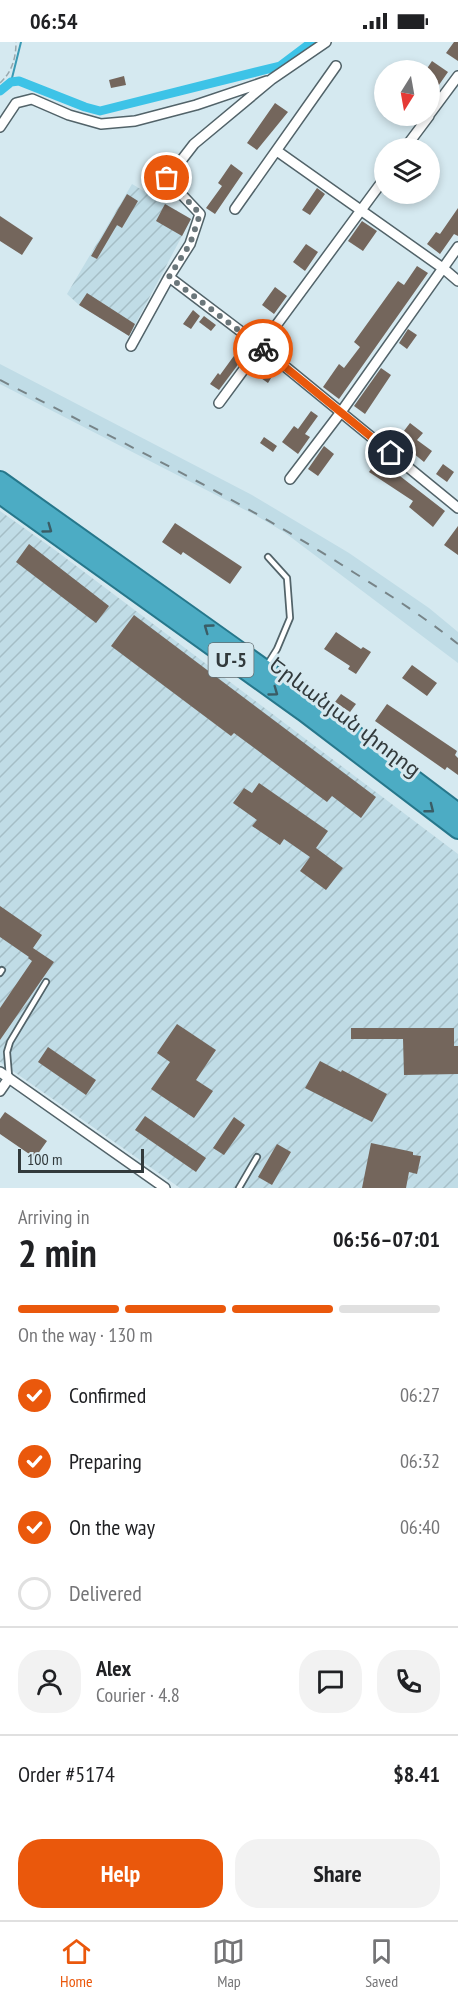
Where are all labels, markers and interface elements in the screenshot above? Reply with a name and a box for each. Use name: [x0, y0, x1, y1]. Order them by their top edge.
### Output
text: 06:54: [30, 7, 78, 35]
north arrow: [374, 60, 440, 126]
map controls: [374, 60, 440, 204]
button: layers: [374, 138, 440, 204]
pin: [141, 152, 192, 203]
icon: bag: [150, 161, 183, 194]
courier: [233, 319, 293, 379]
icon: bike: [247, 333, 280, 366]
pin: [365, 427, 416, 478]
icon: home: [374, 436, 407, 469]
one-way arrow: [41, 522, 52, 533]
one-way arrow: [204, 624, 215, 635]
road number: Մ-5: [208, 643, 254, 677]
street label: Երևանյան փողոց: [264, 651, 427, 783]
one-way arrow: [268, 684, 279, 695]
one-way arrow: [424, 801, 435, 812]
scale bar: [18, 1146, 144, 1174]
text: 100 m: [27, 1149, 62, 1169]
text: Arriving in: [18, 1204, 90, 1230]
text: 06:56–07:01: [333, 1225, 440, 1253]
text: 2 min: [18, 1227, 97, 1278]
text: On the way · 130 m: [18, 1322, 153, 1348]
icon: check: [18, 1379, 51, 1412]
text: Confirmed: [69, 1381, 146, 1409]
text: 06:27: [400, 1382, 440, 1408]
icon: check: [18, 1445, 51, 1478]
text: Preparing: [69, 1447, 142, 1475]
text: 06:32: [400, 1448, 440, 1474]
icon: check: [18, 1511, 51, 1544]
text: On the way: [69, 1513, 155, 1541]
text: 06:40: [400, 1514, 440, 1540]
text: Delivered: [69, 1579, 142, 1607]
button: person: [18, 1650, 81, 1713]
button: chat: [299, 1650, 362, 1713]
button: phone: [377, 1650, 440, 1713]
text: Alex: [96, 1654, 131, 1682]
text: Courier · 4.8: [96, 1682, 180, 1708]
text: Order #5174: [18, 1760, 115, 1788]
text: $8.41: [393, 1760, 440, 1788]
button: Help: [18, 1839, 223, 1908]
button: Share: [235, 1839, 440, 1908]
tab: Home: [60, 1935, 93, 1991]
tab: Map: [212, 1935, 245, 1991]
tab: Saved: [365, 1935, 398, 1991]

